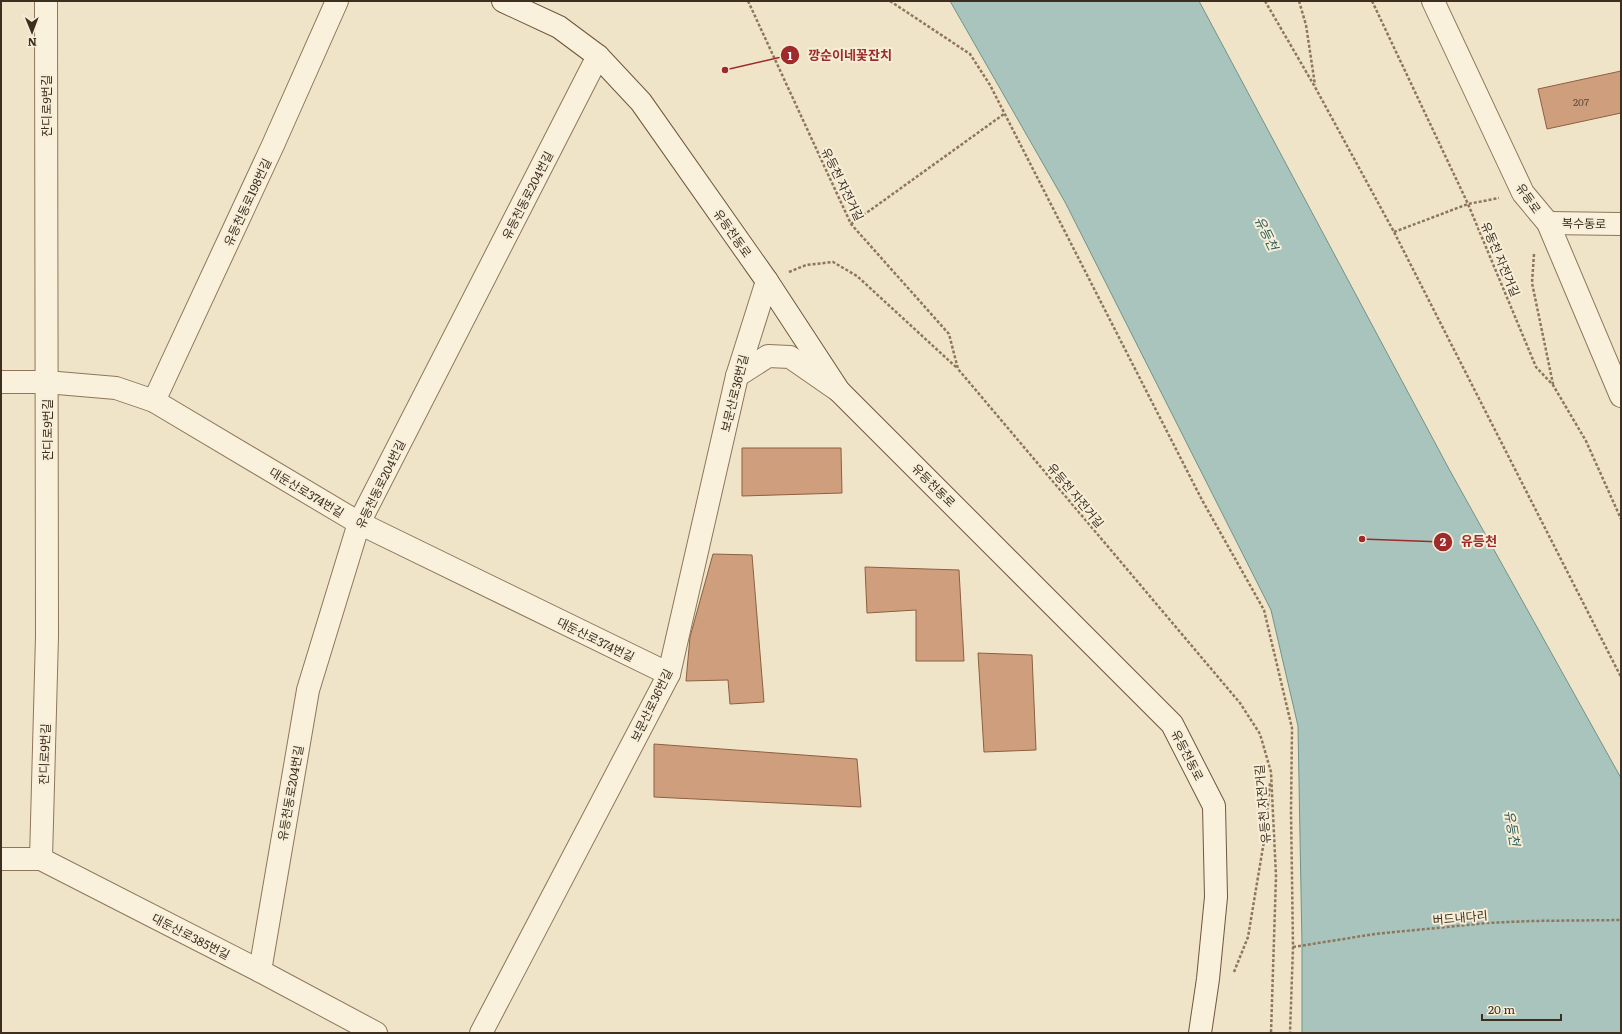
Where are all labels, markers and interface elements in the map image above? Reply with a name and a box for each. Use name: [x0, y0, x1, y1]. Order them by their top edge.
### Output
north arrow: [12, 12, 52, 52]
text: N: [27, 35, 37, 51]
callout: 깡순이네꽃잔치: [780, 43, 900, 68]
text: 깡순이네꽃잔치: [808, 45, 892, 64]
text: 1: [788, 46, 793, 64]
street label: 잔디로9번길: [37, 75, 55, 137]
house number: 207: [1573, 94, 1589, 109]
street label: 유등천 자전거길: [817, 144, 869, 224]
street label: 유등천동로204번길: [497, 148, 557, 242]
street label: 유등천동로198번길: [219, 155, 275, 249]
street label: 유등로: [1512, 179, 1546, 217]
street label: 유등천동로: [710, 205, 756, 261]
water label: 유등천: [1251, 213, 1284, 254]
street label: 복수동로: [1562, 214, 1606, 232]
street label: 유동천 자전거길: [1477, 219, 1525, 299]
street label: 보문산로36번길: [716, 352, 752, 434]
street label: 잔디로9번길: [38, 399, 56, 461]
street label: 유등천동로204번길: [351, 436, 409, 532]
street label: 유등천동로: [908, 459, 960, 511]
street label: 유등천 자전거길: [1043, 459, 1109, 531]
street label: 대둔산로374번길: [266, 463, 348, 521]
callout: 유등천: [1433, 529, 1504, 554]
text: 유등천: [1461, 531, 1497, 550]
text: 2: [1440, 532, 1447, 550]
street label: 대둔산로374번길: [554, 612, 638, 666]
street label: 보문산로36번길: [626, 665, 676, 745]
street label: 잔디로9번길: [34, 723, 54, 785]
street label: 유등천동로: [1167, 726, 1209, 784]
street label: 유등천동로204번길: [273, 744, 307, 842]
street label: 유등천 자전거길: [1250, 764, 1274, 844]
water label: 유등천: [1501, 809, 1526, 848]
street label: 버드내다리: [1432, 906, 1488, 928]
street label: 대둔산로385번길: [149, 909, 233, 963]
scale bar: [1482, 996, 1561, 1022]
text: 20 m: [1488, 1000, 1515, 1018]

